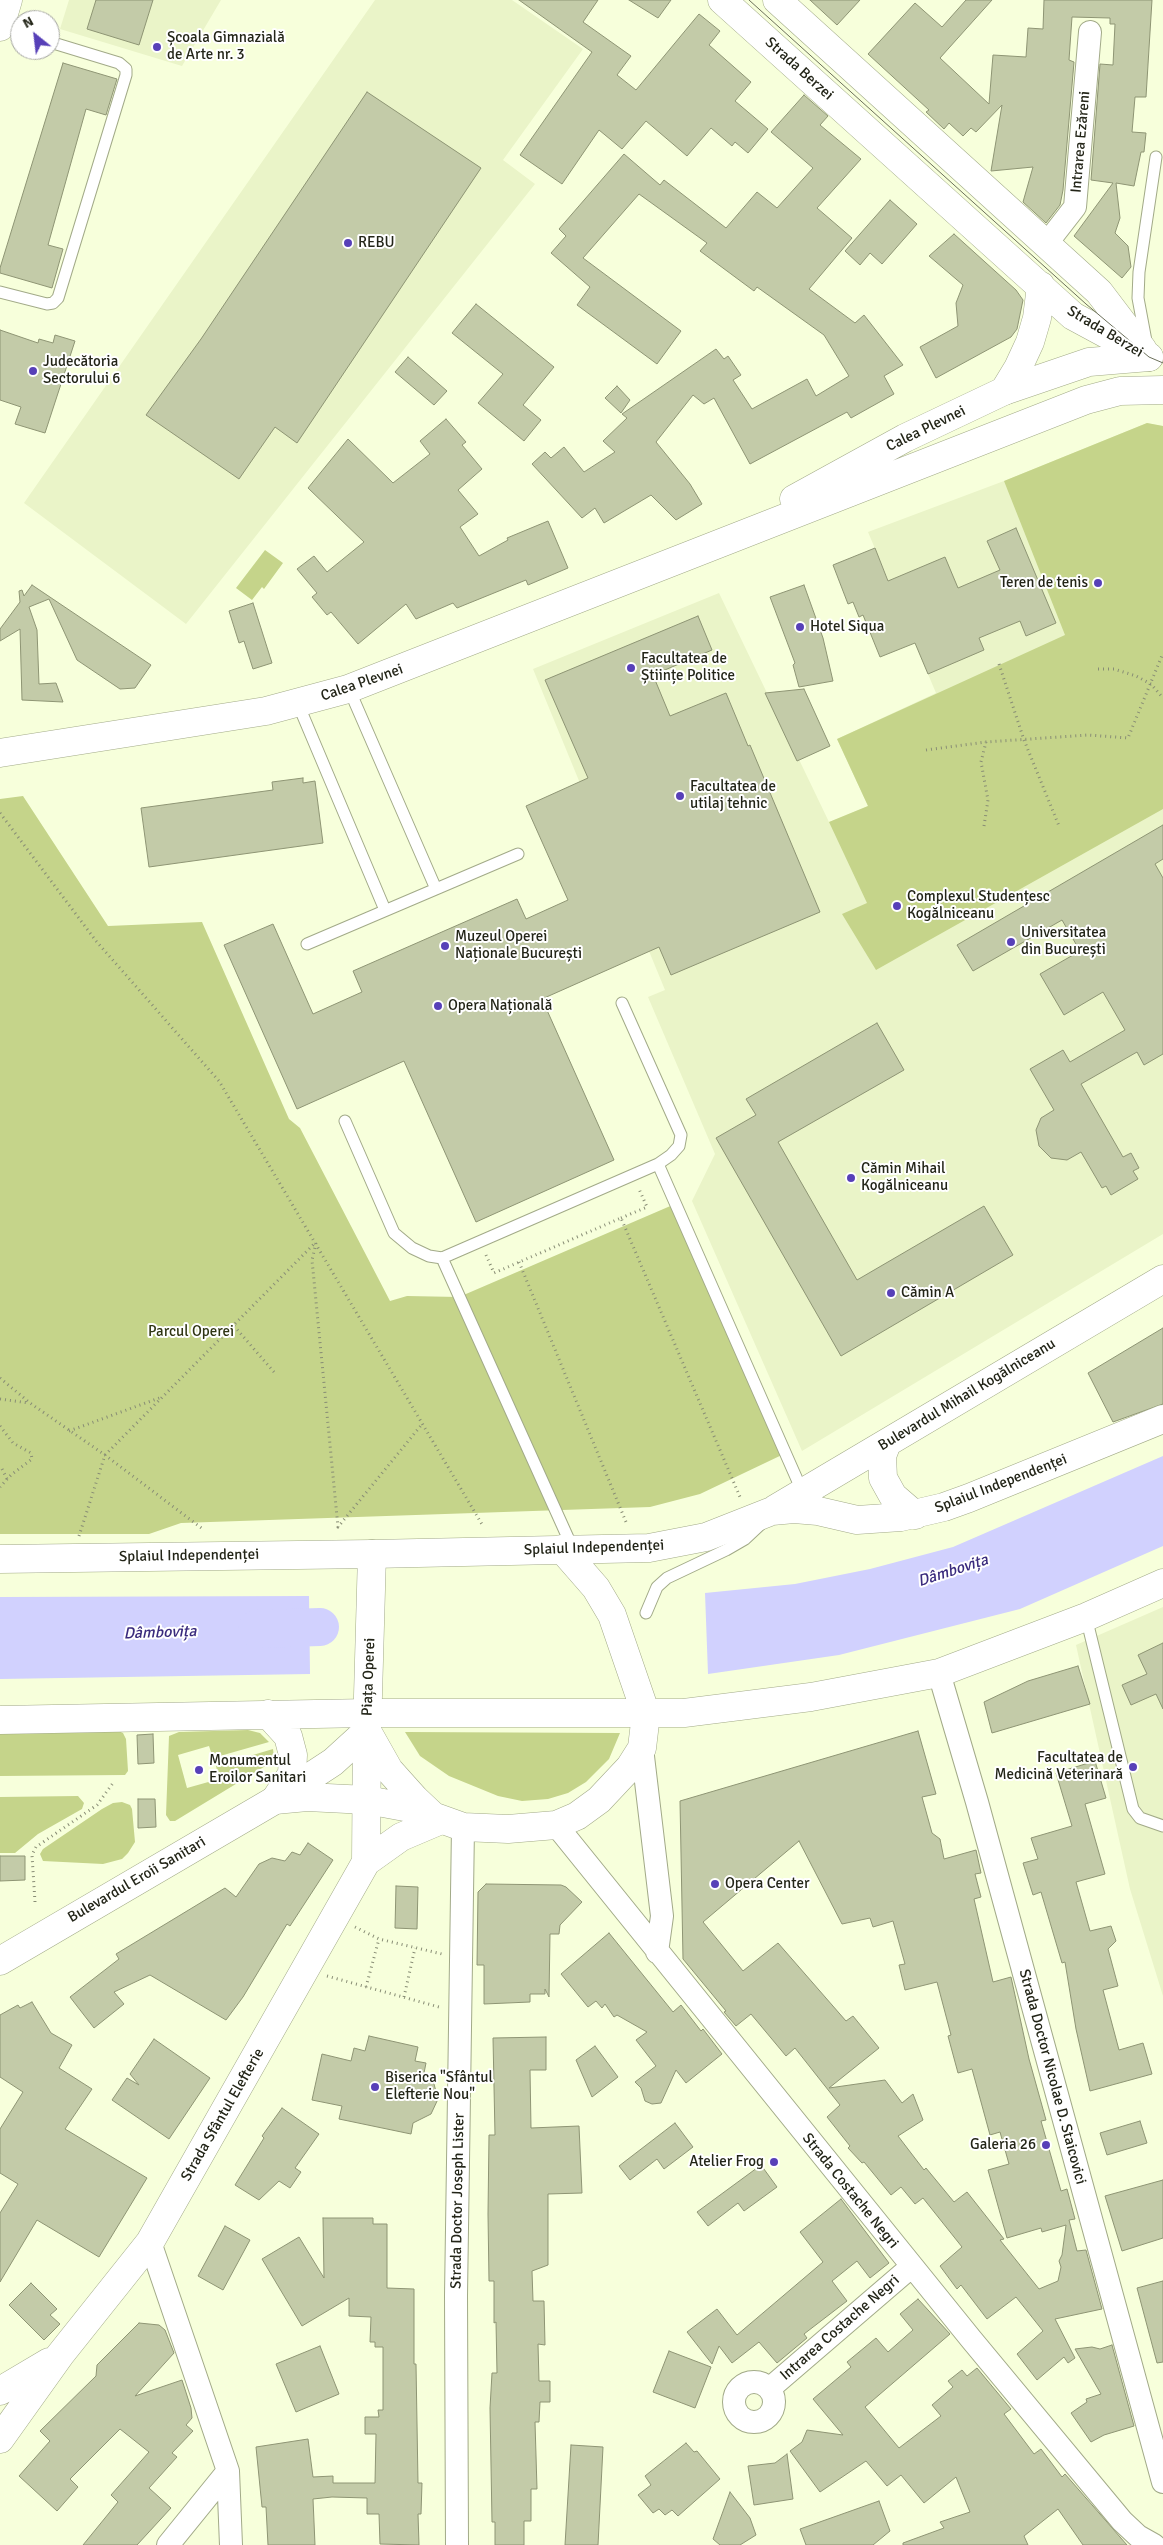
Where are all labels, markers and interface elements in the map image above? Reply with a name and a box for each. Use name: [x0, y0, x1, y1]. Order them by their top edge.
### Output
north arrow: [10, 10, 60, 60]
text: N: [20, 13, 36, 32]
place label: Școala Gimnazială de Arte nr. 3: [167, 29, 285, 64]
street label: Strada Berzei: [761, 34, 837, 104]
marker: Școala Gimnazială de Arte nr. 3: [151, 41, 163, 53]
street label: Intrarea Ezăreni: [1068, 90, 1094, 194]
place label: REBU: [358, 234, 395, 252]
marker: REBU: [342, 237, 354, 249]
street label: Strada Berzei: [1064, 302, 1146, 362]
place label: Judecătoria Sectorului 6: [43, 353, 120, 388]
marker: Judecătoria Sectorului 6: [27, 365, 39, 377]
street label: Calea Plevnei: [883, 402, 969, 456]
place label: Teren de tenis: [1000, 574, 1088, 592]
marker: Teren de tenis: [1092, 577, 1104, 589]
place label: Hotel Siqua: [810, 618, 884, 636]
marker: Hotel Siqua: [794, 621, 806, 633]
place label: Facultatea de Științe Politice: [641, 650, 735, 685]
street label: Calea Plevnei: [318, 661, 406, 705]
marker: Facultatea de Științe Politice: [625, 662, 637, 674]
place label: Facultatea de utilaj tehnic: [690, 778, 776, 813]
marker: Facultatea de utilaj tehnic: [674, 790, 686, 802]
place label: Complexul Studențesc Kogălniceanu: [907, 888, 1050, 923]
marker: Complexul Studențesc Kogălniceanu: [891, 900, 903, 912]
place label: Universitatea din București: [1021, 924, 1106, 959]
place label: Muzeul Operei Naționale București: [455, 928, 582, 963]
marker: Universitatea din București: [1005, 936, 1017, 948]
marker: Muzeul Operei Naționale București: [439, 940, 451, 952]
place label: Opera Națională: [448, 997, 552, 1015]
marker: Opera Națională: [432, 1000, 444, 1012]
place label: Cămin Mihail Kogălniceanu: [861, 1160, 948, 1195]
marker: Cămin Mihail Kogălniceanu: [845, 1172, 857, 1184]
place label: Cămin A: [901, 1284, 954, 1302]
marker: Cămin A: [885, 1287, 897, 1299]
park label: Parcul Operei: [148, 1323, 234, 1341]
street label: Bulevardul Mihail Kogălniceanu: [875, 1335, 1059, 1455]
street label: Splaiul Independenței: [932, 1450, 1070, 1518]
street label: Splaiul Independenței: [524, 1537, 664, 1559]
street label: Splaiul Independenței: [119, 1546, 259, 1566]
water label: Dâmbovița: [915, 1551, 991, 1591]
water label: Dâmbovița: [123, 1622, 197, 1644]
street label: Piața Operei: [359, 1638, 379, 1716]
place label: Facultatea de Medicină Veterinară: [994, 1749, 1123, 1784]
place label: Monumentul Eroilor Sanitari: [209, 1752, 306, 1787]
marker: Facultatea de Medicină Veterinară: [1127, 1761, 1139, 1773]
marker: Monumentul Eroilor Sanitari: [193, 1764, 205, 1776]
street label: Bulevardul Eroii Sanitari: [65, 1833, 209, 1927]
place label: Opera Center: [725, 1875, 809, 1893]
marker: Opera Center: [709, 1878, 721, 1890]
street label: Strada Doctor Nicolae D. Staicovici: [1015, 1967, 1089, 2187]
street label: Strada Sfântul Elefterie: [178, 2045, 268, 2185]
place label: Biserica "Sfântul Elefterie Nou": [385, 2069, 493, 2104]
marker: Biserica "Sfântul Elefterie Nou": [369, 2081, 381, 2093]
street label: Strada Doctor Joseph Lister: [447, 2113, 469, 2289]
street label: Strada Costache Negri: [798, 2130, 902, 2252]
place label: Galeria 26: [970, 2136, 1036, 2154]
marker: Galeria 26: [1040, 2139, 1052, 2151]
place label: Atelier Frog: [689, 2153, 764, 2171]
marker: Atelier Frog: [768, 2156, 780, 2168]
street label: Intrarea Costache Negri: [777, 2271, 903, 2385]

